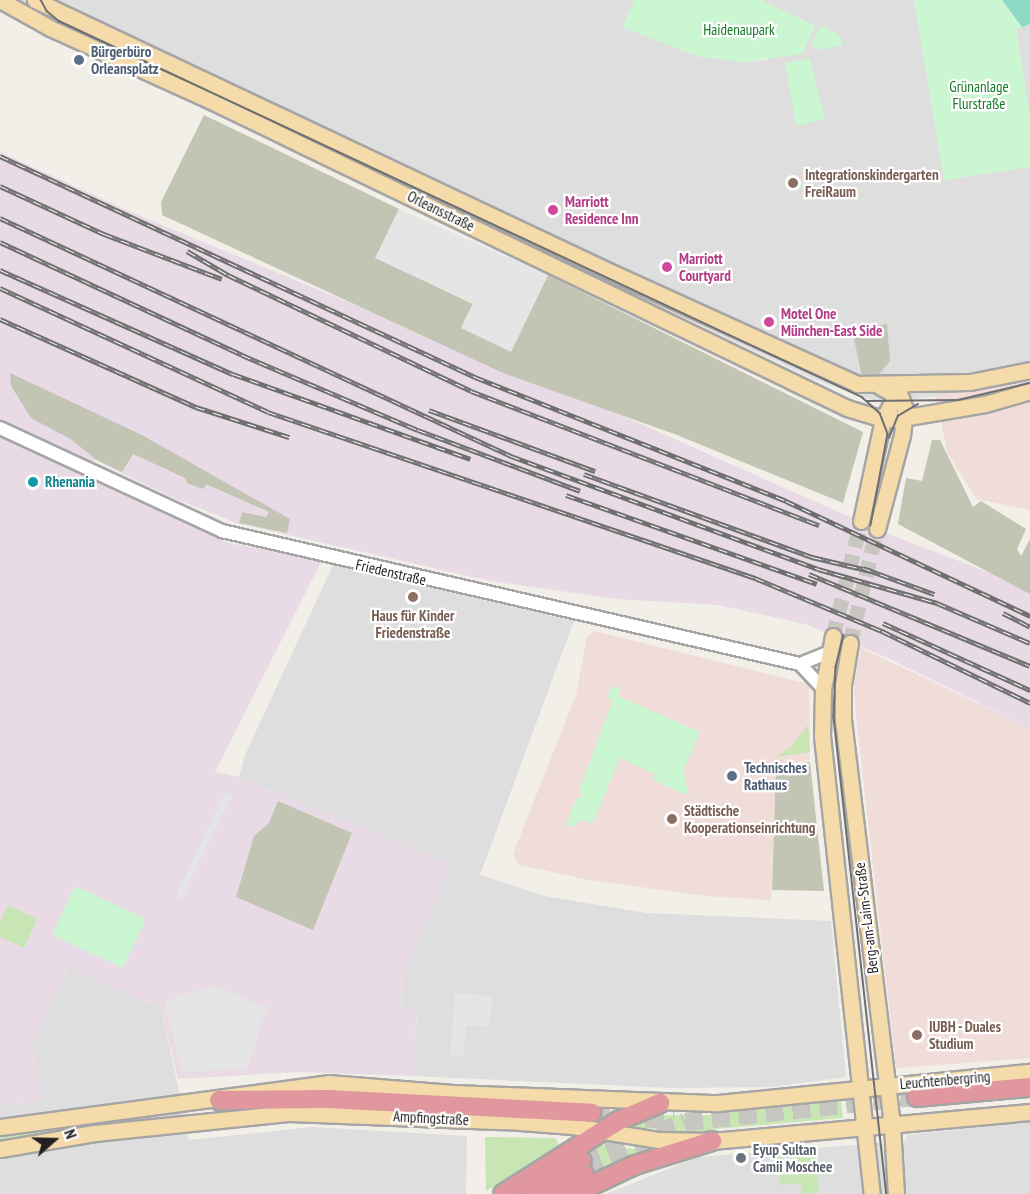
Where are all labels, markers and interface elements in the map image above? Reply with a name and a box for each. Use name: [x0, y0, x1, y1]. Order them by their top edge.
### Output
park label: Haidenaupark: [703, 21, 775, 39]
place label: Bürgerbüro Orleansplatz: [91, 42, 159, 77]
marker: Bürgerbüro Orleansplatz: [72, 53, 86, 67]
park label: Grünanlage Flurstraße: [949, 77, 1009, 112]
place label: Integrationskindergarten FreiRaum: [805, 165, 939, 200]
marker: Integrationskindergarten FreiRaum: [786, 176, 800, 190]
street label: Orleansstraße: [404, 187, 478, 235]
place label: Marriott Residence Inn: [565, 192, 638, 227]
marker: Marriott Residence Inn: [546, 203, 560, 217]
place label: Marriott Courtyard: [679, 249, 731, 284]
marker: Marriott Courtyard: [660, 260, 674, 274]
place label: Motel One München-East Side: [781, 304, 882, 339]
marker: Motel One München-East Side: [762, 315, 776, 329]
place label: Rhenania: [45, 473, 95, 491]
marker: Rhenania: [26, 475, 40, 489]
street label: Friedenstraße: [354, 555, 428, 589]
marker: Haus für Kinder Friedenstraße: [406, 590, 420, 604]
place label: Haus für Kinder Friedenstraße: [372, 606, 454, 641]
place label: Technisches Rathaus: [744, 758, 807, 793]
marker: Technisches Rathaus: [725, 769, 739, 783]
place label: Städtische Kooperationseinrichtung: [684, 801, 815, 836]
marker: Städtische Kooperationseinrichtung: [665, 812, 679, 826]
street label: Berg-am-Laim-Straße: [850, 861, 882, 975]
place label: IUBH - Duales Studium: [929, 1017, 1002, 1052]
marker: IUBH - Duales Studium: [910, 1028, 924, 1042]
street label: Leuchtenbergring: [899, 1067, 991, 1093]
street label: Ampfingstraße: [393, 1107, 469, 1129]
north arrow: [24, 1110, 84, 1170]
text: N: [60, 1126, 82, 1141]
place label: Eyup Sultan Camii Moschee: [753, 1140, 832, 1175]
marker: Eyup Sultan Camii Moschee: [734, 1151, 748, 1165]

